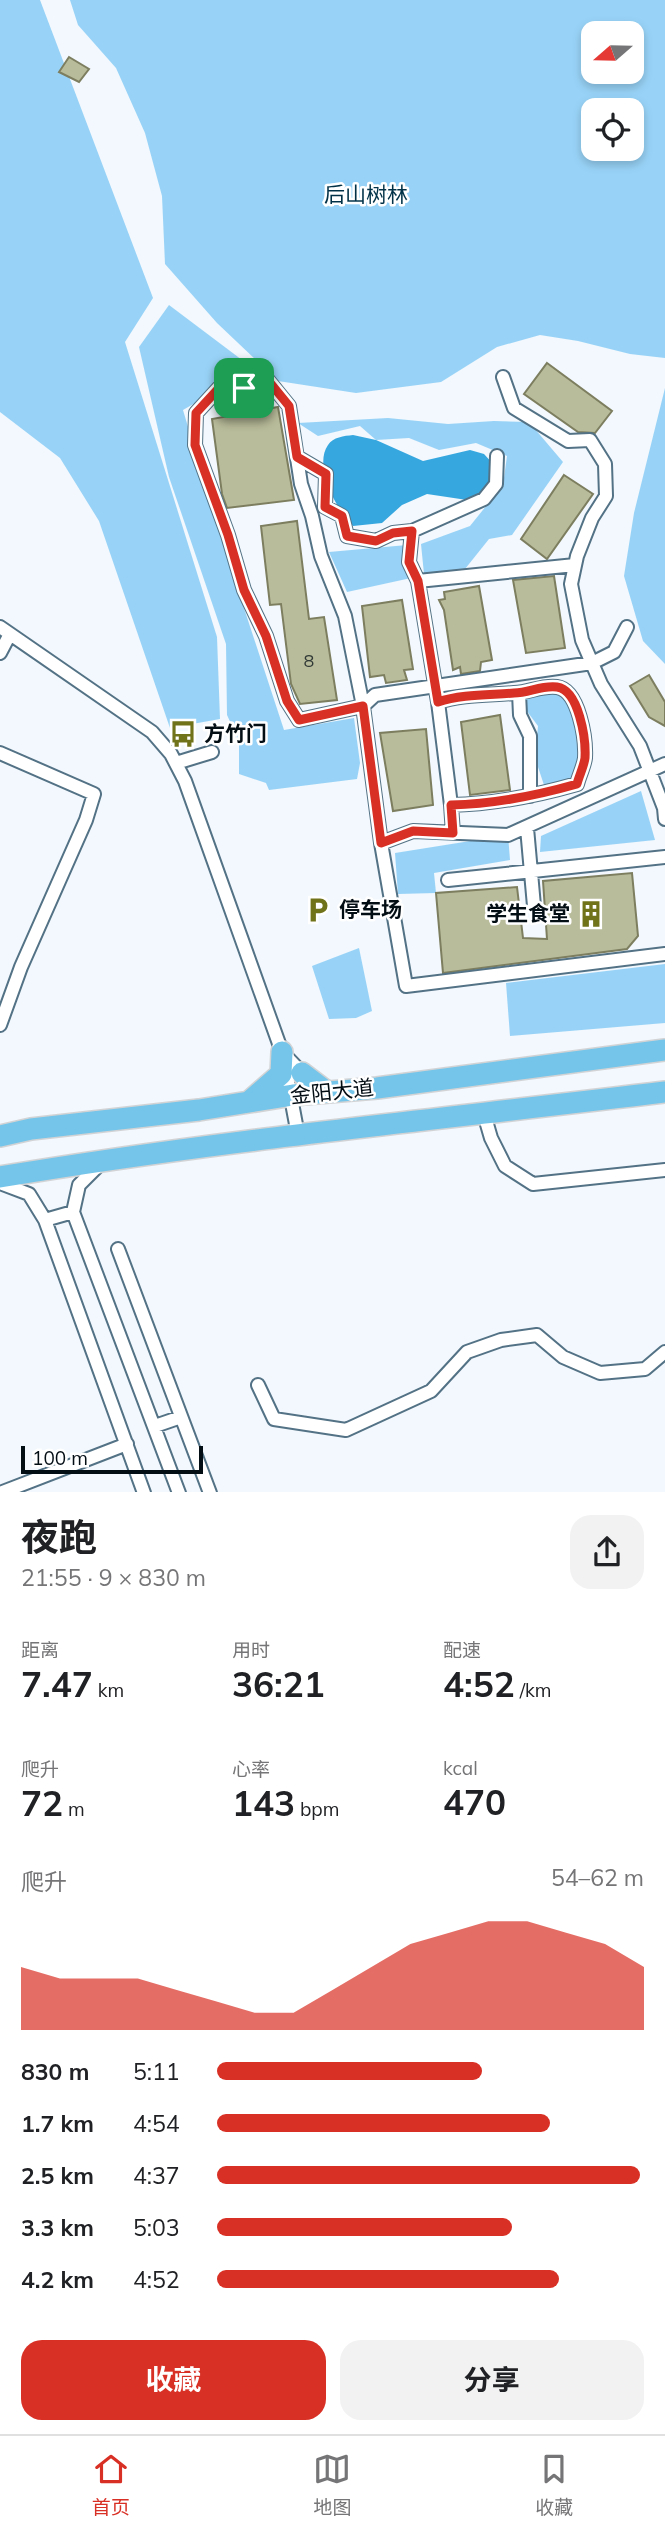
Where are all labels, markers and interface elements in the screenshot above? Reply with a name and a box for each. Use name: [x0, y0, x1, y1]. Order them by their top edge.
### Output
north arrow: [581, 21, 644, 84]
map controls: [581, 21, 644, 161]
button: locate: [581, 98, 644, 161]
park label: 后山树林: [324, 181, 408, 207]
pin: [214, 358, 274, 418]
icon: arrive: [225, 369, 263, 407]
house number: 8: [304, 649, 314, 672]
bus stop icon: 方竹门: [168, 719, 198, 749]
place label: 方竹门: [204, 720, 267, 746]
parking icon: 停车场: [303, 895, 333, 925]
place label: 停车场: [339, 896, 402, 922]
building icon: 学生食堂: [576, 899, 606, 929]
place label: 学生食堂: [486, 900, 570, 926]
street label: 金阳大道: [289, 1074, 375, 1108]
scale bar: [21, 1444, 203, 1475]
text: 100 m: [32, 1446, 88, 1470]
text: 夜跑: [21, 1513, 97, 1561]
button: share: [570, 1515, 644, 1589]
text: 21:55 · 9 × 830 m: [21, 1563, 206, 1592]
text: 距离: [21, 1638, 59, 1662]
text: 用时: [232, 1638, 270, 1662]
text: 配速: [443, 1638, 481, 1662]
text: 7.47: [21, 1662, 93, 1706]
text: 36:21: [232, 1662, 325, 1706]
text: 4:52: [443, 1662, 515, 1706]
text: km: [93, 1678, 124, 1702]
text: /km: [515, 1678, 552, 1702]
text: kcal: [443, 1756, 478, 1780]
text: 爬升: [21, 1757, 59, 1781]
text: 心率: [232, 1757, 270, 1781]
text: 470: [443, 1780, 506, 1824]
text: 72: [21, 1781, 63, 1825]
text: 143: [232, 1781, 295, 1825]
text: m: [63, 1797, 85, 1821]
text: bpm: [295, 1797, 339, 1821]
text: 54–62 m: [551, 1863, 644, 1892]
text: 爬升: [21, 1867, 67, 1896]
text: 830 m: [21, 2057, 89, 2086]
text: 5:11: [133, 2057, 180, 2086]
text: 1.7 km: [21, 2109, 94, 2138]
text: 4:54: [133, 2109, 180, 2138]
text: 2.5 km: [21, 2161, 94, 2190]
text: 4:37: [133, 2161, 180, 2190]
text: 3.3 km: [21, 2213, 94, 2242]
text: 5:03: [133, 2213, 180, 2242]
text: 4.2 km: [21, 2265, 94, 2294]
text: 4:52: [133, 2265, 180, 2294]
button: 收藏: [21, 2340, 326, 2420]
button: 分享: [340, 2340, 644, 2420]
tab: 首页: [92, 2450, 130, 2519]
tab: 地图: [313, 2450, 351, 2519]
tab: 收藏: [535, 2450, 573, 2519]

